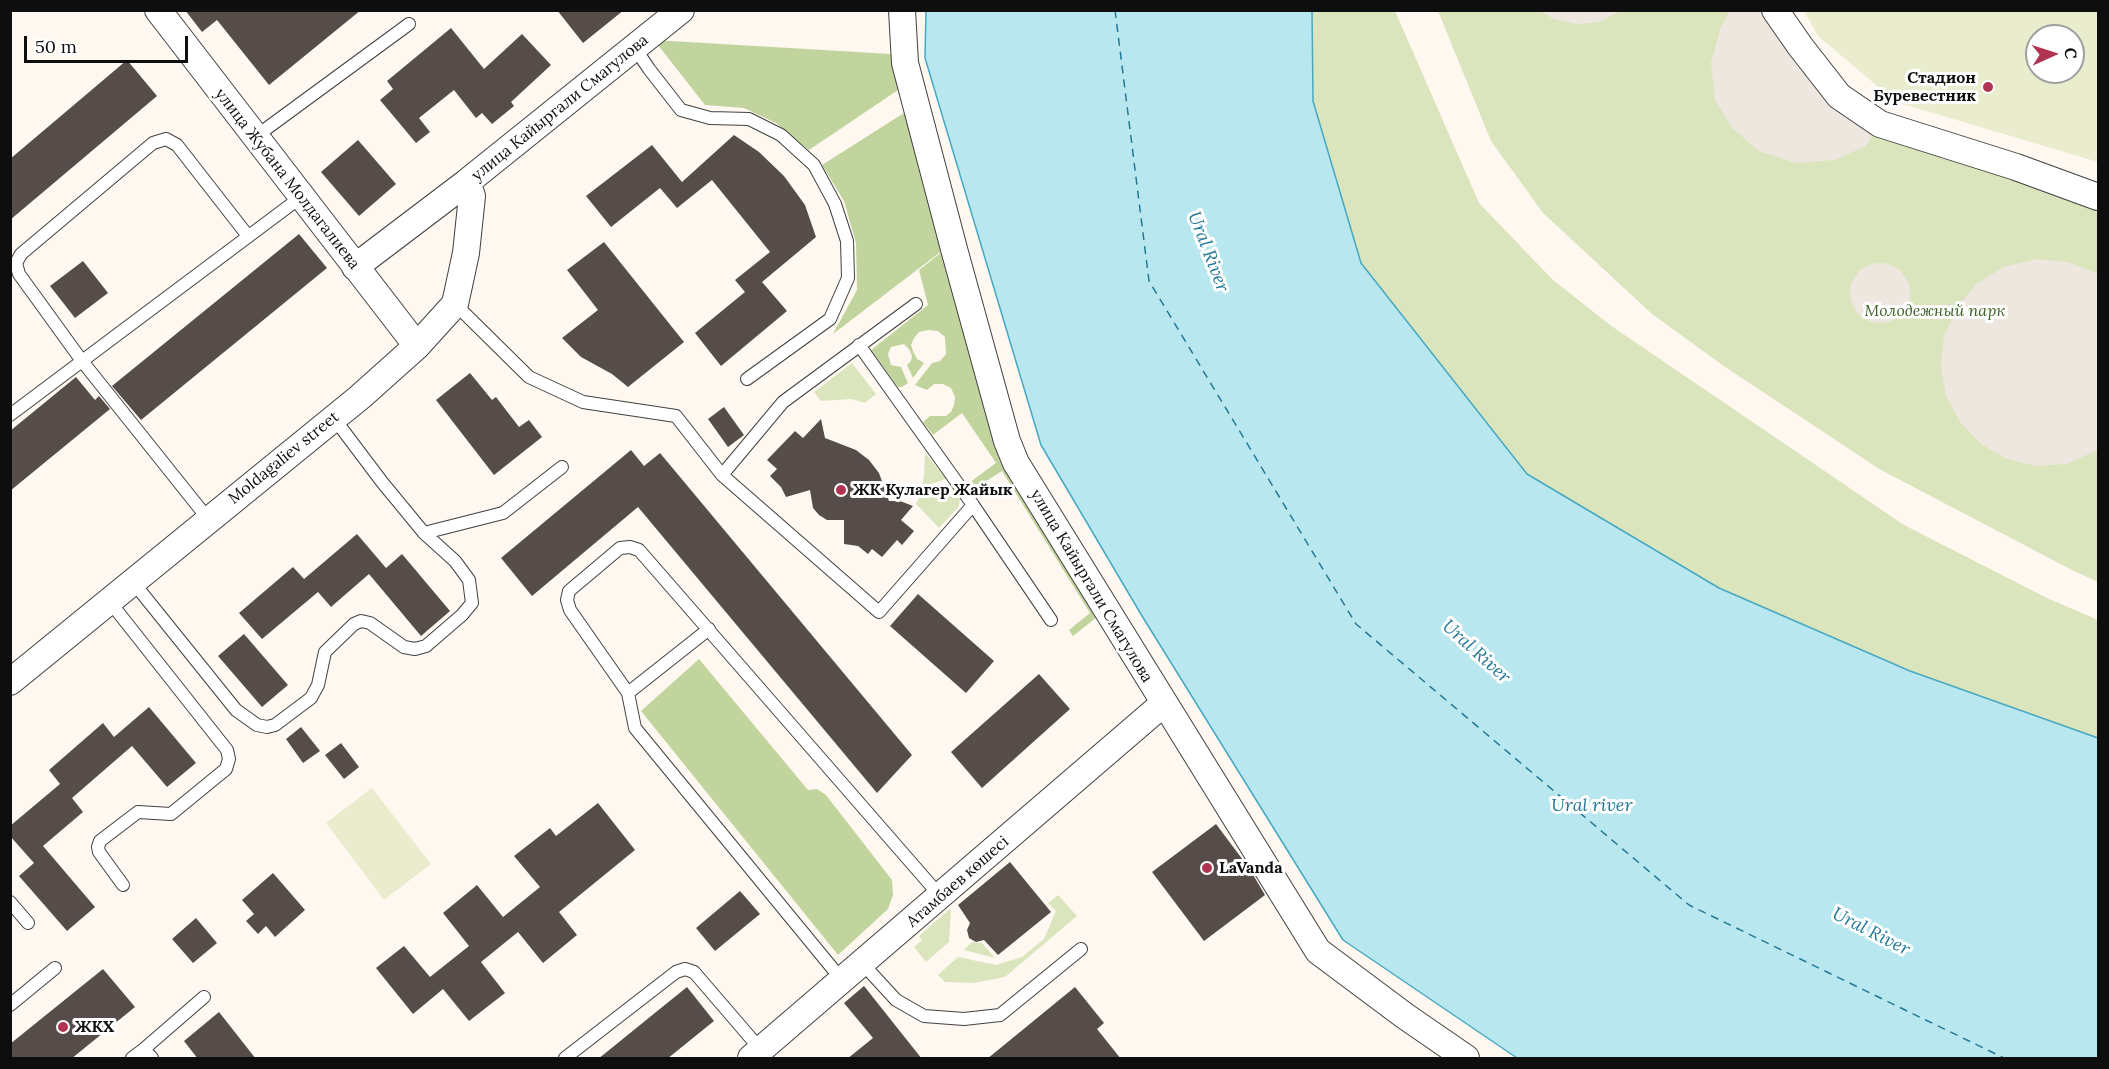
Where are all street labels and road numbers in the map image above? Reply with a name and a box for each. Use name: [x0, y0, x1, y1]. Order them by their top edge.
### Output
street label: улица Кайыргали Смагулова: [468, 31, 652, 185]
street label: улица Жубана Молдагалиева: [210, 85, 364, 273]
street label: Moldagaliev street: [225, 408, 343, 508]
street label: улица Кайыргали Смагулова: [1026, 486, 1156, 686]
street label: Атамбаев көшесі: [903, 832, 1013, 932]

